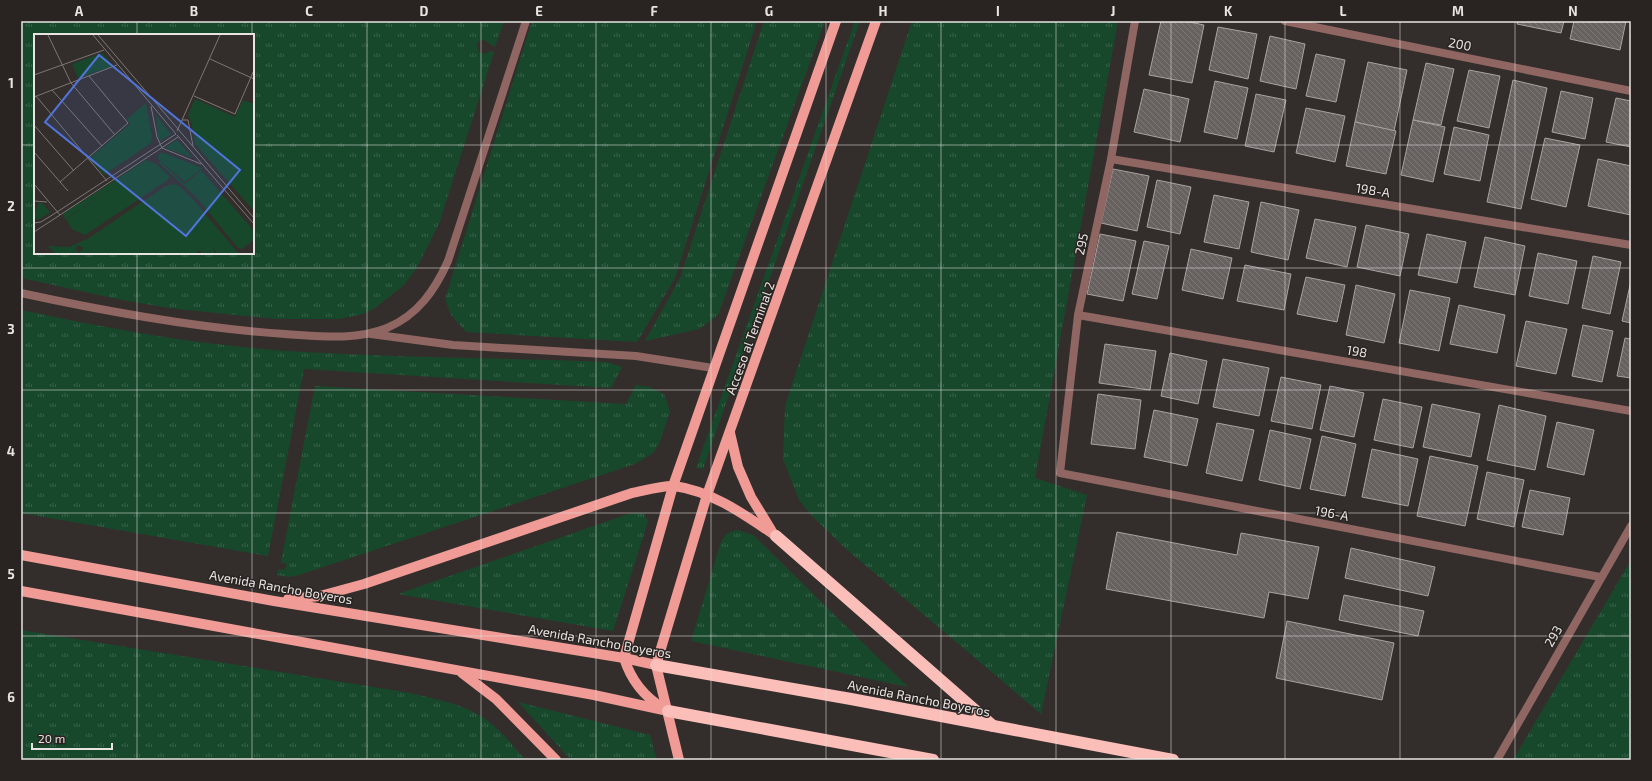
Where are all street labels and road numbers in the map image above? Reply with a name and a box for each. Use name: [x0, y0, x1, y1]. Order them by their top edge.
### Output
street label: 200: [1447, 34, 1473, 54]
street label: 198-A: [1355, 179, 1391, 201]
street label: 295: [1071, 232, 1091, 256]
street label: Acceso al Terminal 2: [722, 279, 778, 397]
street label: 198: [1346, 341, 1368, 361]
street label: 196-A: [1314, 502, 1350, 524]
street label: Avenida Rancho Boyeros: [208, 567, 354, 607]
street label: Avenida Rancho Boyeros: [527, 621, 673, 661]
street label: 293: [1541, 623, 1565, 649]
street label: Avenida Rancho Boyeros: [846, 676, 992, 720]

